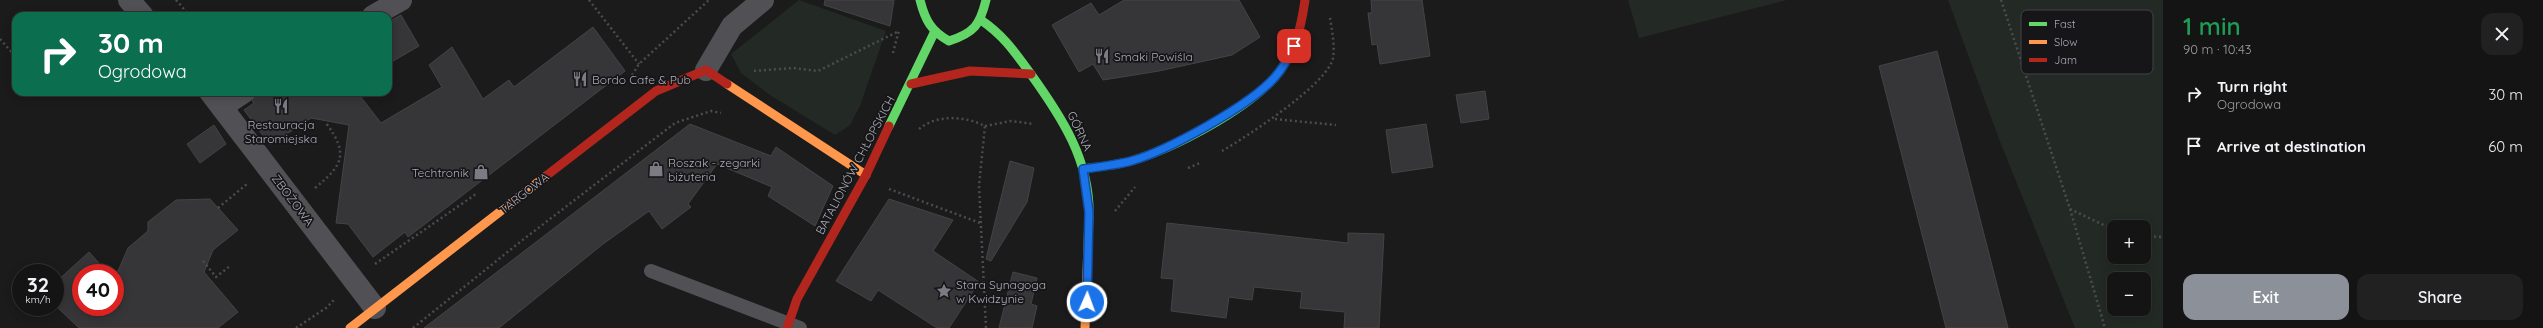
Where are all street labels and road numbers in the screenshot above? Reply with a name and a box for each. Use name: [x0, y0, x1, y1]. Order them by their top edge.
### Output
street label: BATALIONÓW CHŁOPSKICH: [812, 93, 898, 237]
street label: GÓRNA: [1064, 109, 1096, 153]
street label: TARGOWA: [496, 169, 552, 217]
street label: ZBOŻOWA: [269, 171, 317, 229]

